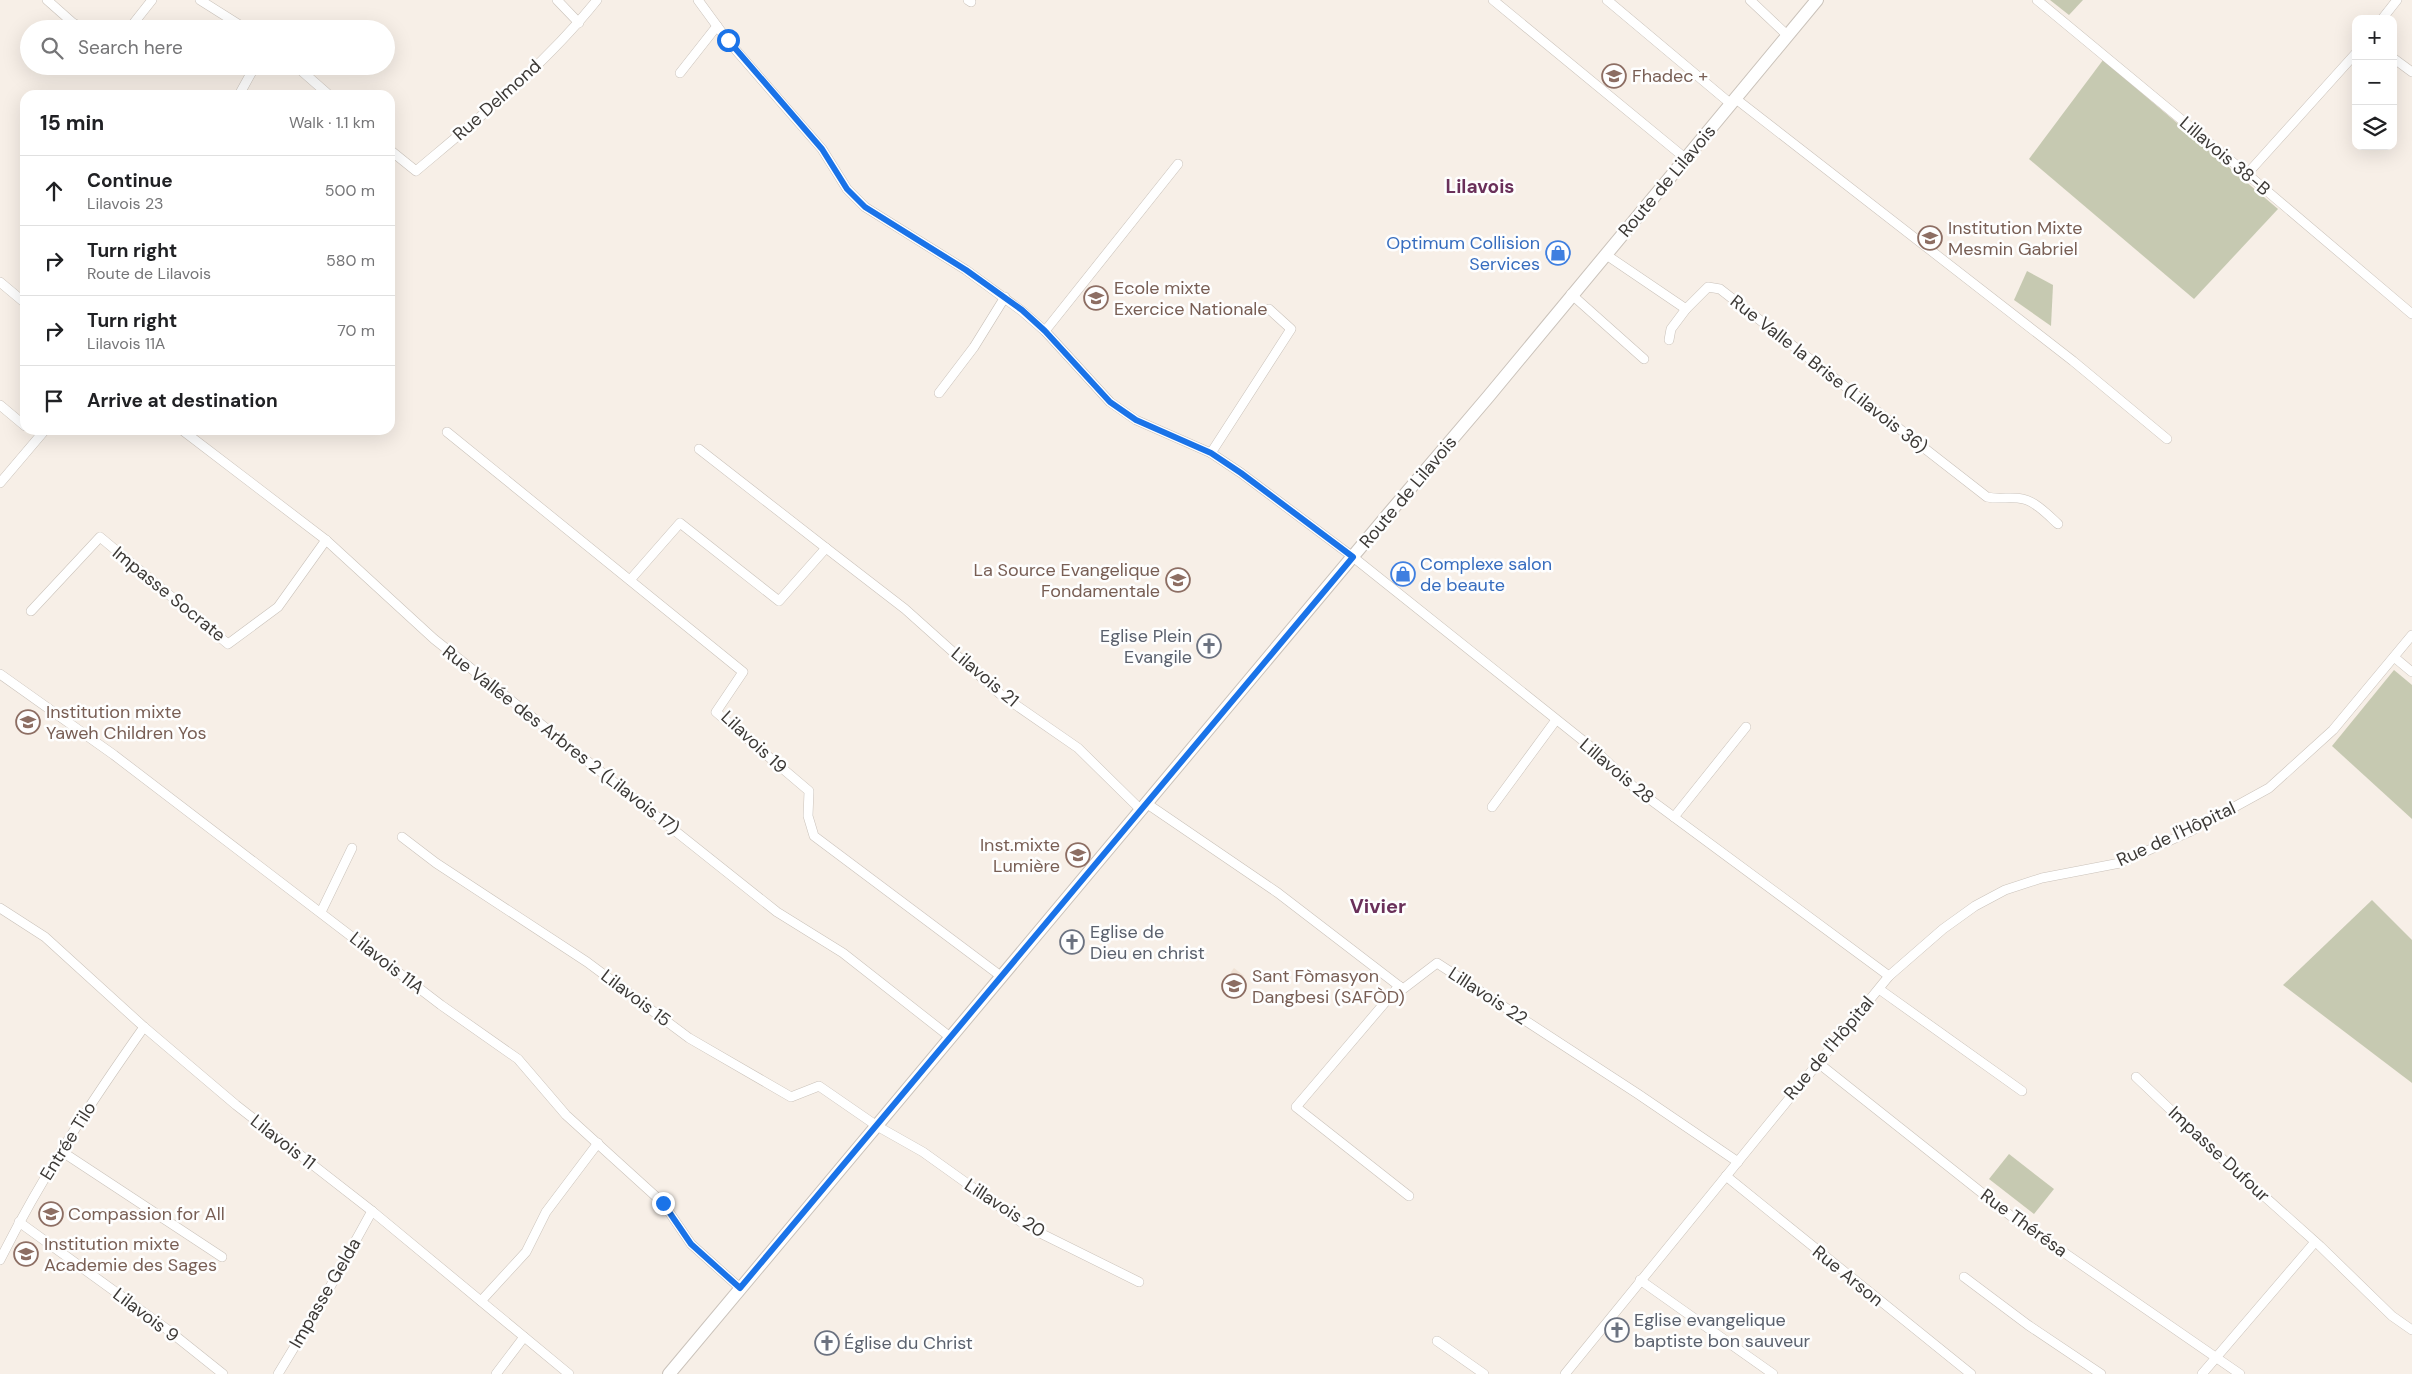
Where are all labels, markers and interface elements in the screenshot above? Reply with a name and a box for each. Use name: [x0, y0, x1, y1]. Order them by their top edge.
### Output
map controls: [2352, 15, 2397, 150]
button: +: [2352, 15, 2397, 60]
search box: [20, 20, 395, 75]
route start: [717, 29, 740, 52]
icon: search: [38, 34, 66, 62]
text: Search here: [78, 35, 183, 60]
street label: Rue Delmond: [448, 54, 546, 146]
button: −: [2352, 60, 2397, 105]
school or university icon: Fhadec +: [1601, 63, 1627, 89]
place label: Fhadec +: [1632, 64, 1708, 88]
button: layers: [2352, 105, 2397, 150]
text: 15 min: [40, 109, 104, 137]
street label: Lillavois 38-B: [2175, 111, 2275, 201]
text: Walk · 1.1 km: [289, 112, 375, 133]
street label: Route de Lilavois: [1613, 120, 1721, 242]
text: Continue: [87, 168, 173, 193]
district label: Lilavois: [1446, 174, 1514, 199]
icon: ahead: [40, 177, 68, 205]
text: 500 m: [325, 180, 375, 201]
text: Lilavois 23: [87, 193, 164, 214]
place label: Institution Mixte Mesmin Gabriel: [1948, 216, 2083, 261]
school or university icon: Institution Mixte Mesmin Gabriel: [1917, 225, 1943, 251]
place label: Optimum Collision Services: [1386, 231, 1540, 276]
text: Turn right: [87, 238, 177, 263]
shop icon: Optimum Collision Services: [1545, 240, 1571, 266]
icon: right: [40, 247, 68, 275]
text: 580 m: [326, 250, 375, 271]
text: Route de Lilavois: [87, 263, 211, 284]
place label: Ecole mixte Exercice Nationale: [1114, 276, 1268, 321]
school or university icon: Ecole mixte Exercice Nationale: [1083, 285, 1109, 311]
street label: Rue Valle la Brise (Lilavois 36): [1725, 289, 1933, 459]
text: Turn right: [87, 308, 177, 333]
icon: right: [40, 317, 68, 345]
text: 70 m: [337, 320, 375, 341]
text: Lilavois 11A: [87, 333, 166, 354]
icon: arrive: [40, 387, 68, 415]
text: Arrive at destination: [87, 388, 278, 413]
street label: Route de Lilavois: [1354, 431, 1462, 553]
street label: Impasse Socrate: [107, 541, 231, 647]
place label: Complexe salon de beaute: [1420, 552, 1552, 597]
place label: La Source Evangelique Fondamentale: [973, 558, 1160, 603]
shop icon: Complexe salon de beaute: [1390, 561, 1416, 587]
school or university icon: La Source Evangelique Fondamentale: [1165, 567, 1191, 593]
place label: Eglise Plein Evangile: [1100, 624, 1192, 669]
church icon: Eglise Plein Evangile: [1196, 633, 1222, 659]
street label: Rue Vallée des Arbres 2 (Lilavois 17): [438, 640, 684, 840]
street label: Lilavois 21: [946, 642, 1024, 712]
place label: Institution mixte Yaweh Children Yos: [46, 700, 207, 745]
street label: Lilavois 19: [716, 705, 792, 779]
school or university icon: Institution mixte Yaweh Children Yos: [15, 709, 41, 735]
street label: Lillavois 28: [1575, 733, 1659, 809]
street label: Rue de l'Hôpital: [2113, 796, 2239, 872]
place label: Inst.mixte Lumière: [980, 833, 1060, 878]
school or university icon: Inst.mixte Lumière: [1065, 842, 1091, 868]
district label: Vivier: [1350, 893, 1406, 919]
place label: Eglise de Dieu en christ: [1090, 920, 1205, 965]
street label: Lilavois 11A: [345, 926, 429, 1000]
church icon: Eglise de Dieu en christ: [1059, 929, 1085, 955]
street label: Lillavois 22: [1444, 961, 1532, 1031]
street label: Lilavois 15: [596, 964, 676, 1032]
place label: Sant Fòmasyon Dangbesi (SAFÒD): [1252, 964, 1405, 1009]
school or university icon: Sant Fòmasyon Dangbesi (SAFÒD): [1221, 973, 1247, 999]
street label: Rue de l'Hôpital: [1778, 991, 1880, 1105]
street label: Entrée Tilo: [34, 1097, 102, 1185]
street label: Impasse Dufour: [2163, 1101, 2275, 1208]
street label: Lilavois 11: [246, 1109, 320, 1175]
street label: Lillavois 20: [960, 1173, 1050, 1243]
street label: Rue Thérésa: [1976, 1183, 2072, 1263]
route end: [652, 1192, 675, 1215]
school or university icon: Compassion for All: [38, 1201, 64, 1227]
place label: Compassion for All: [68, 1202, 225, 1226]
place label: Institution mixte Academie des Sages: [44, 1232, 217, 1277]
street label: Impasse Gelda: [284, 1234, 366, 1352]
street label: Rue Arson: [1808, 1240, 1888, 1312]
school or university icon: Institution mixte Academie des Sages: [13, 1241, 39, 1267]
street label: Lilavois 9: [108, 1282, 184, 1348]
place label: Eglise evangelique baptiste bon sauveur: [1634, 1308, 1811, 1353]
church icon: Eglise evangelique baptiste bon sauveur: [1604, 1317, 1630, 1343]
church icon: Église du Christ: [814, 1330, 840, 1356]
place label: Église du Christ: [844, 1331, 973, 1355]

